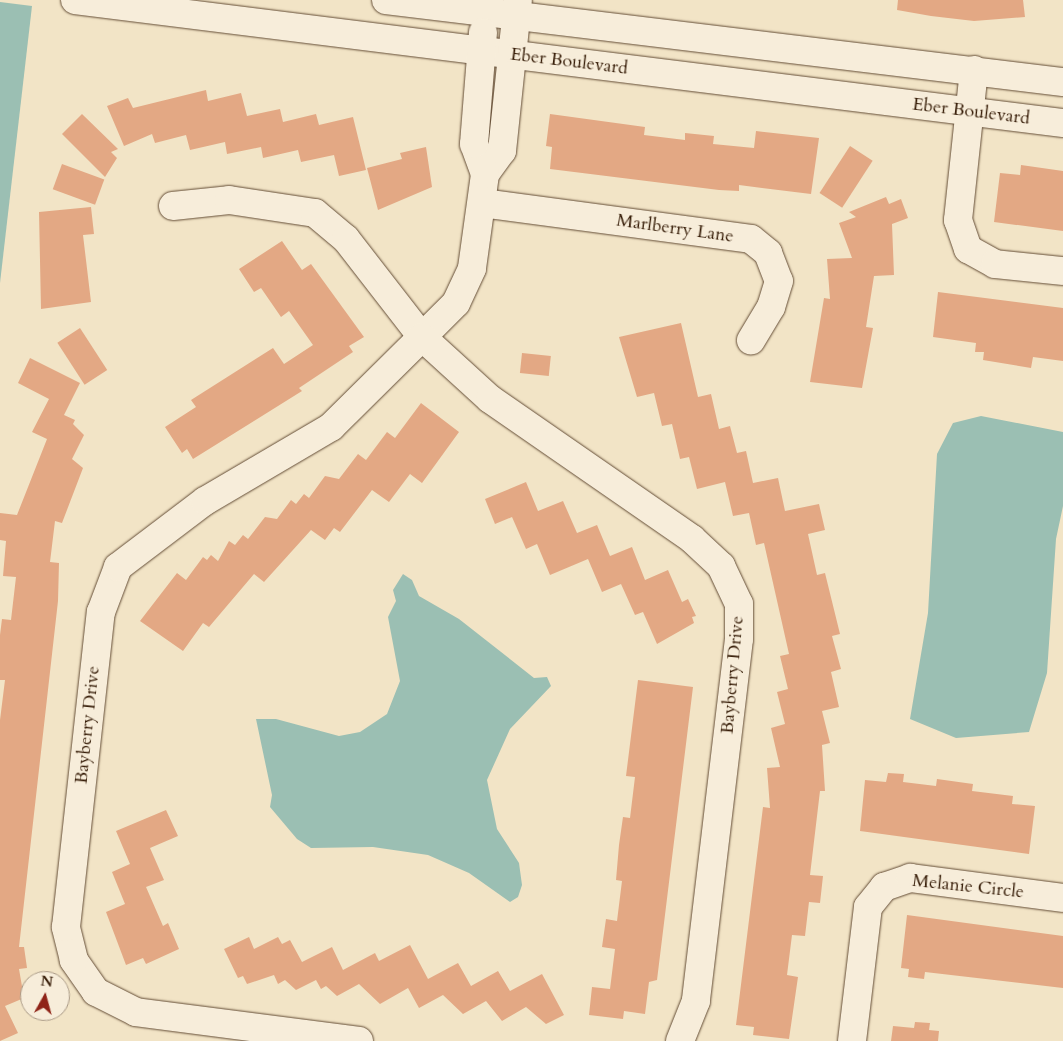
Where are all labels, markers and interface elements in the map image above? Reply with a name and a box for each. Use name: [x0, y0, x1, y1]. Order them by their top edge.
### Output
street label: Eber Boulevard: [509, 44, 629, 80]
street label: Eber Boulevard: [911, 94, 1031, 130]
street label: Marlberry Lane: [615, 210, 735, 248]
street label: Bayberry Drive: [717, 615, 749, 735]
street label: Bayberry Drive: [71, 665, 105, 785]
street label: Melanie Circle: [911, 870, 1025, 904]
north arrow: [20, 971, 70, 1021]
text: N: [40, 971, 54, 992]

